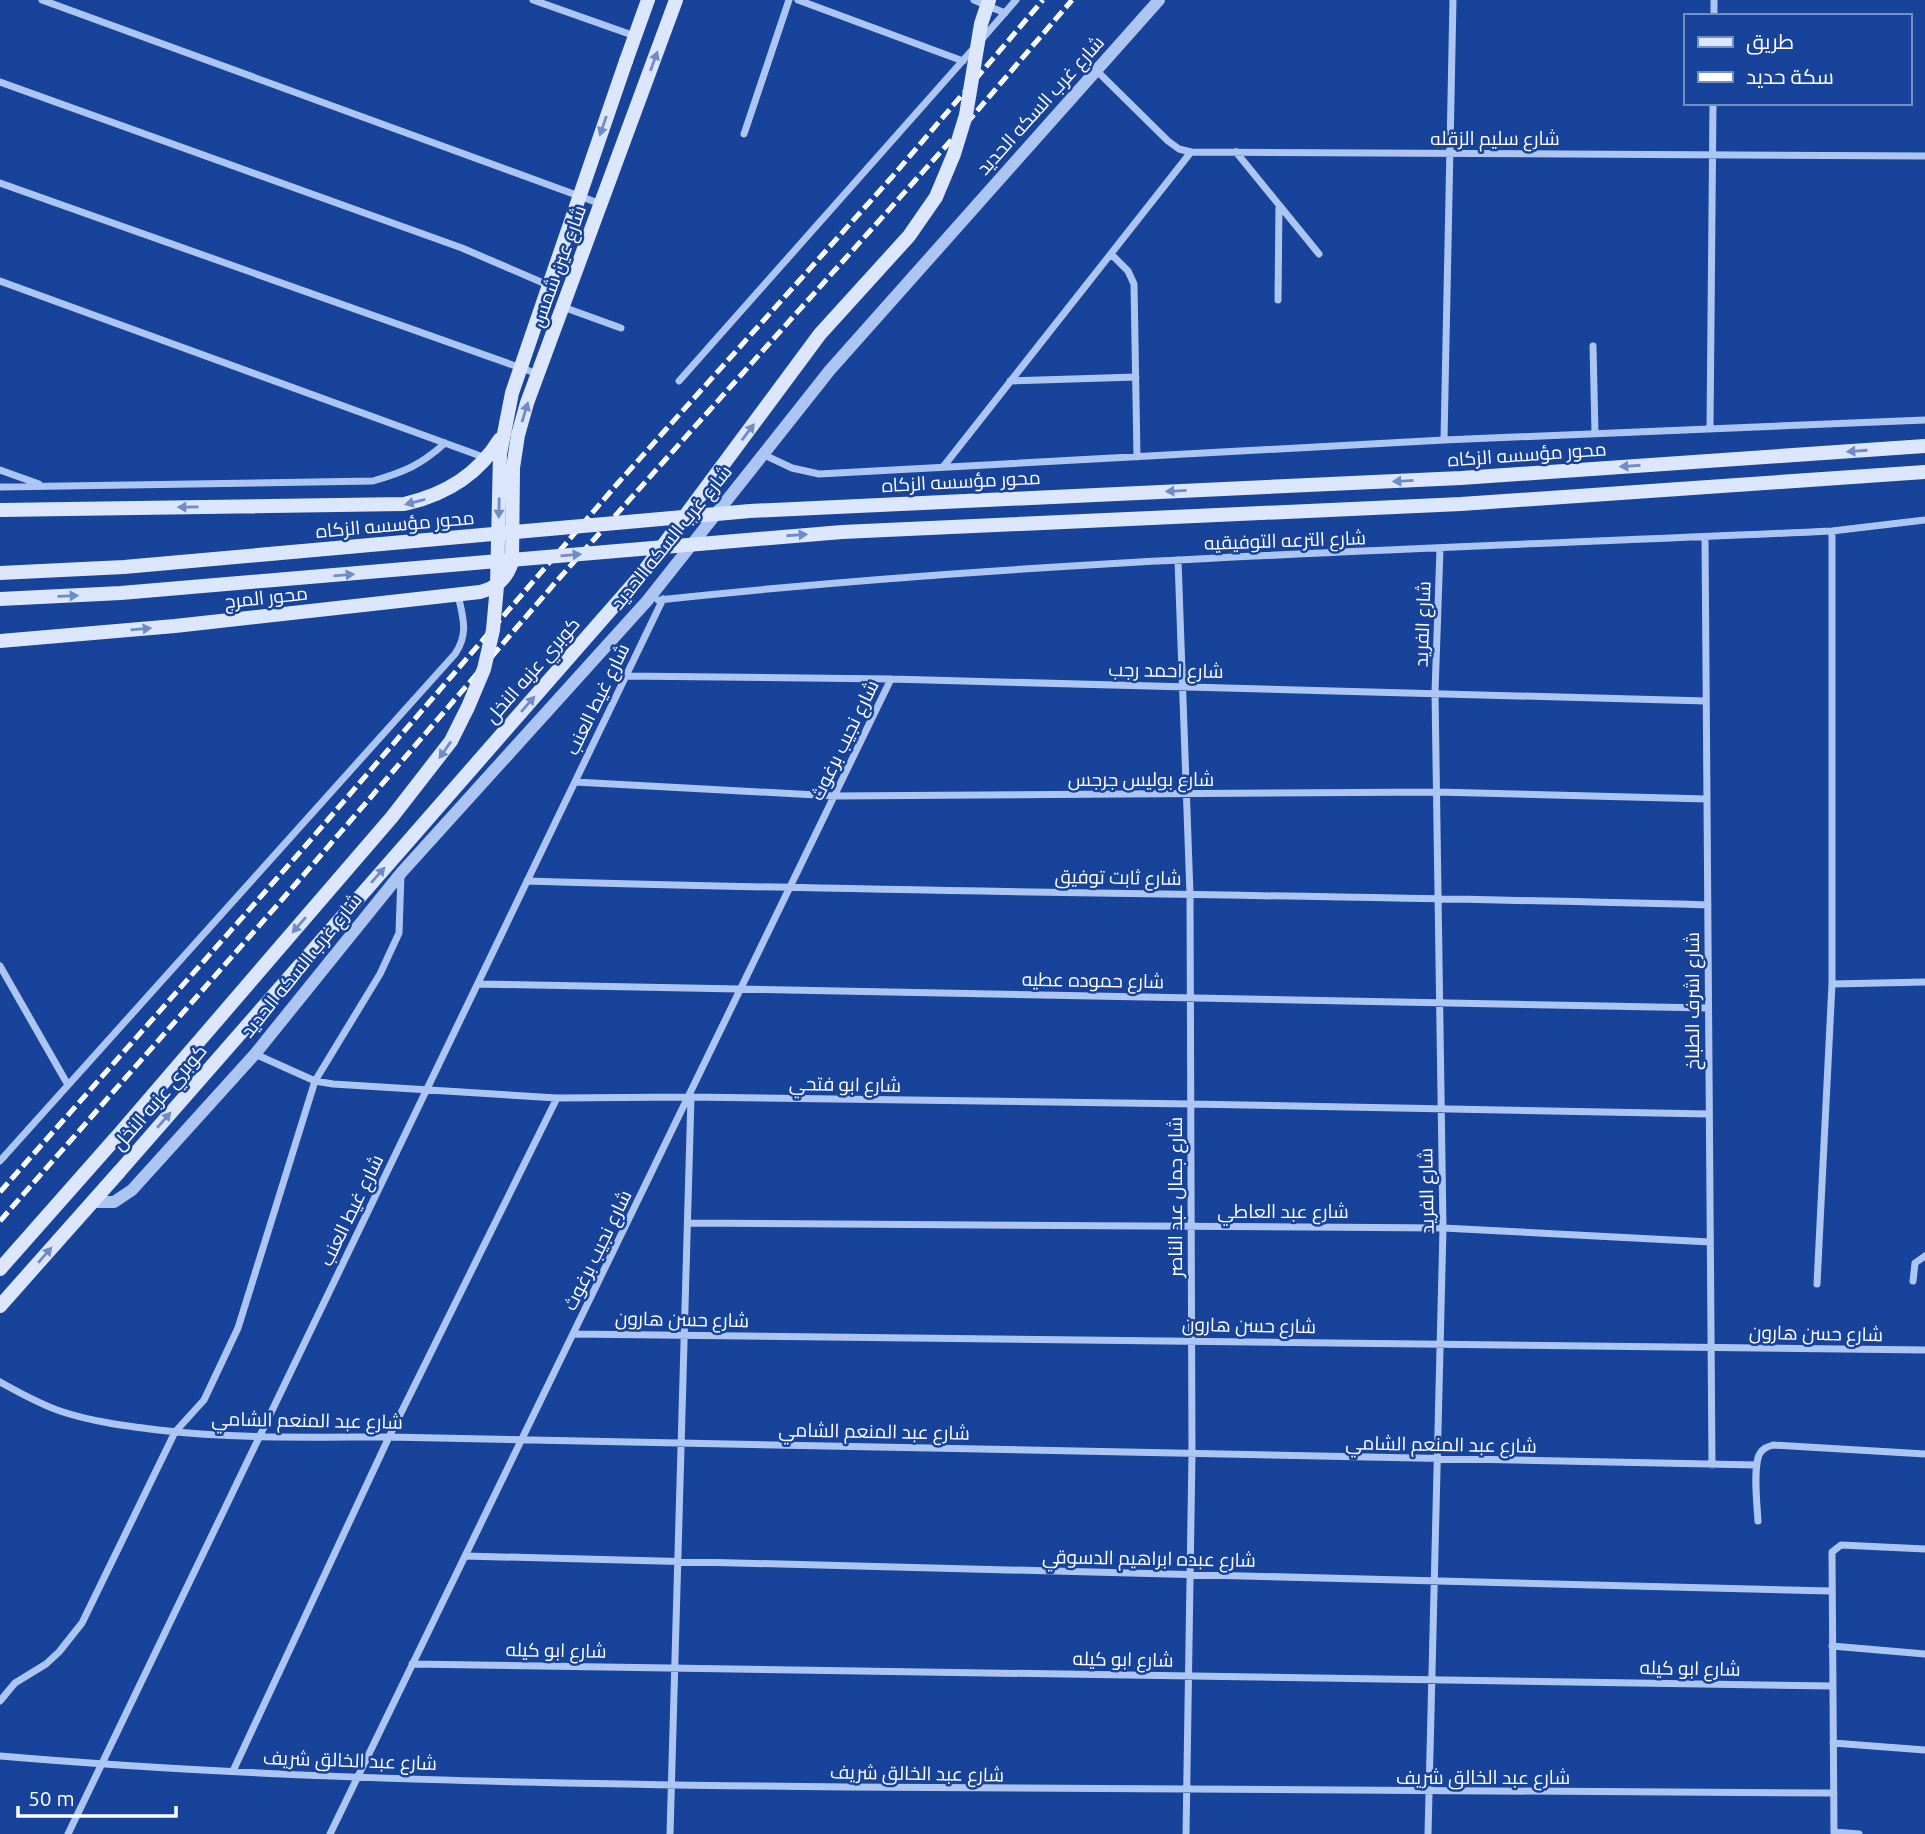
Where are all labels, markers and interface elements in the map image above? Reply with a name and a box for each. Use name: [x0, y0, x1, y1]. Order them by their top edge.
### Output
legend: [1684, 14, 1911, 105]
text: طريق: [1746, 29, 1794, 55]
street label: شارع غرب السكه الحديد: [972, 31, 1110, 181]
one-way arrow: [649, 50, 660, 71]
text: سكة حديد: [1746, 64, 1834, 88]
one-way arrow: [597, 115, 608, 136]
street label: شارع سليم الزقله: [1430, 127, 1560, 152]
street label: شارع عين شمس: [526, 202, 593, 331]
one-way arrow: [520, 401, 530, 422]
one-way arrow: [740, 423, 754, 441]
street label: محور مؤسسه الزكاه: [1447, 437, 1607, 472]
one-way arrow: [1846, 446, 1868, 457]
street label: شارع غرب السكه الحديد: [606, 460, 738, 615]
one-way arrow: [1619, 461, 1641, 472]
street label: محور مؤسسه الزكاه: [881, 466, 1041, 497]
one-way arrow: [1392, 475, 1414, 486]
one-way arrow: [1164, 485, 1186, 496]
one-way arrow: [404, 496, 426, 507]
one-way arrow: [494, 498, 505, 520]
one-way arrow: [177, 501, 199, 513]
street label: محور مؤسسه الزكاه: [315, 506, 475, 543]
street label: شارع الترعه التوفيقيه: [1204, 526, 1366, 557]
one-way arrow: [786, 529, 808, 540]
one-way arrow: [560, 550, 582, 561]
one-way arrow: [333, 569, 355, 580]
street label: شارع الفريد: [1410, 581, 1437, 668]
street label: محور المرج: [223, 582, 309, 615]
one-way arrow: [57, 590, 79, 601]
street label: كوبري عزبه النخل: [480, 613, 587, 730]
one-way arrow: [130, 623, 152, 634]
street label: شارع غيط العنب: [561, 640, 636, 760]
street label: شارع احمد رجب: [1108, 658, 1224, 685]
street label: شارع نجيب برغوث: [805, 676, 885, 805]
one-way arrow: [520, 695, 536, 713]
one-way arrow: [438, 741, 452, 759]
street label: شارع بوليس جرجس: [1068, 768, 1214, 793]
street label: شارع ثابت توفيق: [1054, 865, 1182, 892]
one-way arrow: [370, 866, 386, 884]
street label: شارع غرب السكه الحديد: [236, 888, 368, 1043]
one-way arrow: [292, 916, 307, 933]
street label: شارع اشرف الطباخ: [1681, 932, 1706, 1070]
street label: شارع حموده عطيه: [1022, 968, 1164, 995]
street label: كوبري عزبه النخل: [107, 1040, 214, 1157]
street label: شارع ابو فتحي: [789, 1072, 901, 1100]
one-way arrow: [156, 1112, 171, 1129]
street label: شارع جمال عبد الناصر: [1164, 1117, 1189, 1278]
street label: شارع الفريد: [1414, 1148, 1441, 1234]
street label: شارع غيط العنب: [315, 1151, 390, 1271]
street label: شارع نجيب برغوث: [558, 1186, 638, 1315]
street label: شارع عبد العاطي: [1217, 1200, 1349, 1226]
one-way arrow: [37, 1246, 53, 1264]
street label: شارع حسن هارون: [615, 1307, 749, 1334]
street label: شارع حسن هارون: [1182, 1313, 1316, 1340]
street label: شارع حسن هارون: [1749, 1321, 1883, 1348]
street label: شارع عبد المنعم الشامي: [211, 1407, 403, 1437]
street label: شارع عبد المنعم الشامي: [778, 1418, 970, 1448]
street label: شارع عبد المنعم الشامي: [1345, 1431, 1537, 1461]
street label: شارع عبده ابراهيم الدسوقي: [1042, 1545, 1256, 1575]
street label: شارع ابو كيله: [505, 1638, 607, 1665]
street label: شارع ابو كيله: [1072, 1647, 1174, 1674]
street label: شارع ابو كيله: [1639, 1656, 1741, 1683]
street label: شارع عبد الخالق شريف: [262, 1746, 437, 1777]
street label: شارع عبد الخالق شريف: [830, 1760, 1004, 1789]
street label: شارع عبد الخالق شريف: [1396, 1766, 1570, 1791]
scale bar: [18, 1774, 175, 1818]
text: 50 m: [28, 1786, 75, 1810]

